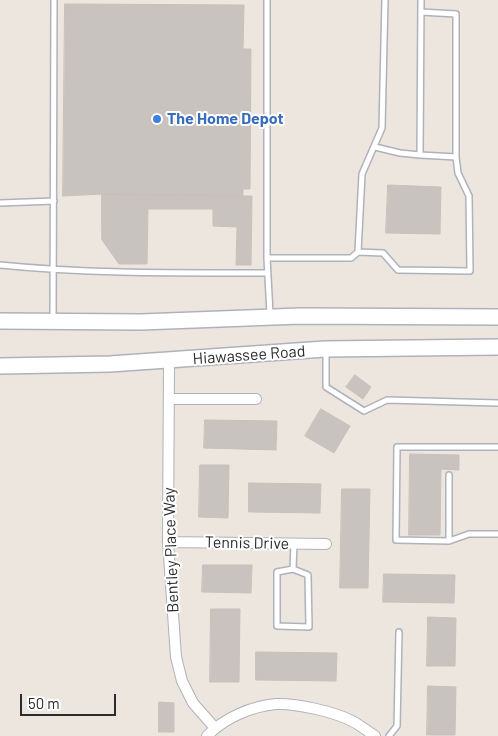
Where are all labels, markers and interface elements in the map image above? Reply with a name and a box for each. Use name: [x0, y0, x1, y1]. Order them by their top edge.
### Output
place label: The Home Depot: [167, 109, 284, 129]
marker: The Home Depot: [151, 113, 163, 125]
street label: Hiawassee Road: [192, 341, 306, 369]
street label: Bentley Place Way: [159, 487, 183, 613]
street label: Tennis Drive: [205, 533, 289, 553]
scale bar: [22, 684, 119, 716]
text: 50 m: [28, 694, 60, 712]

